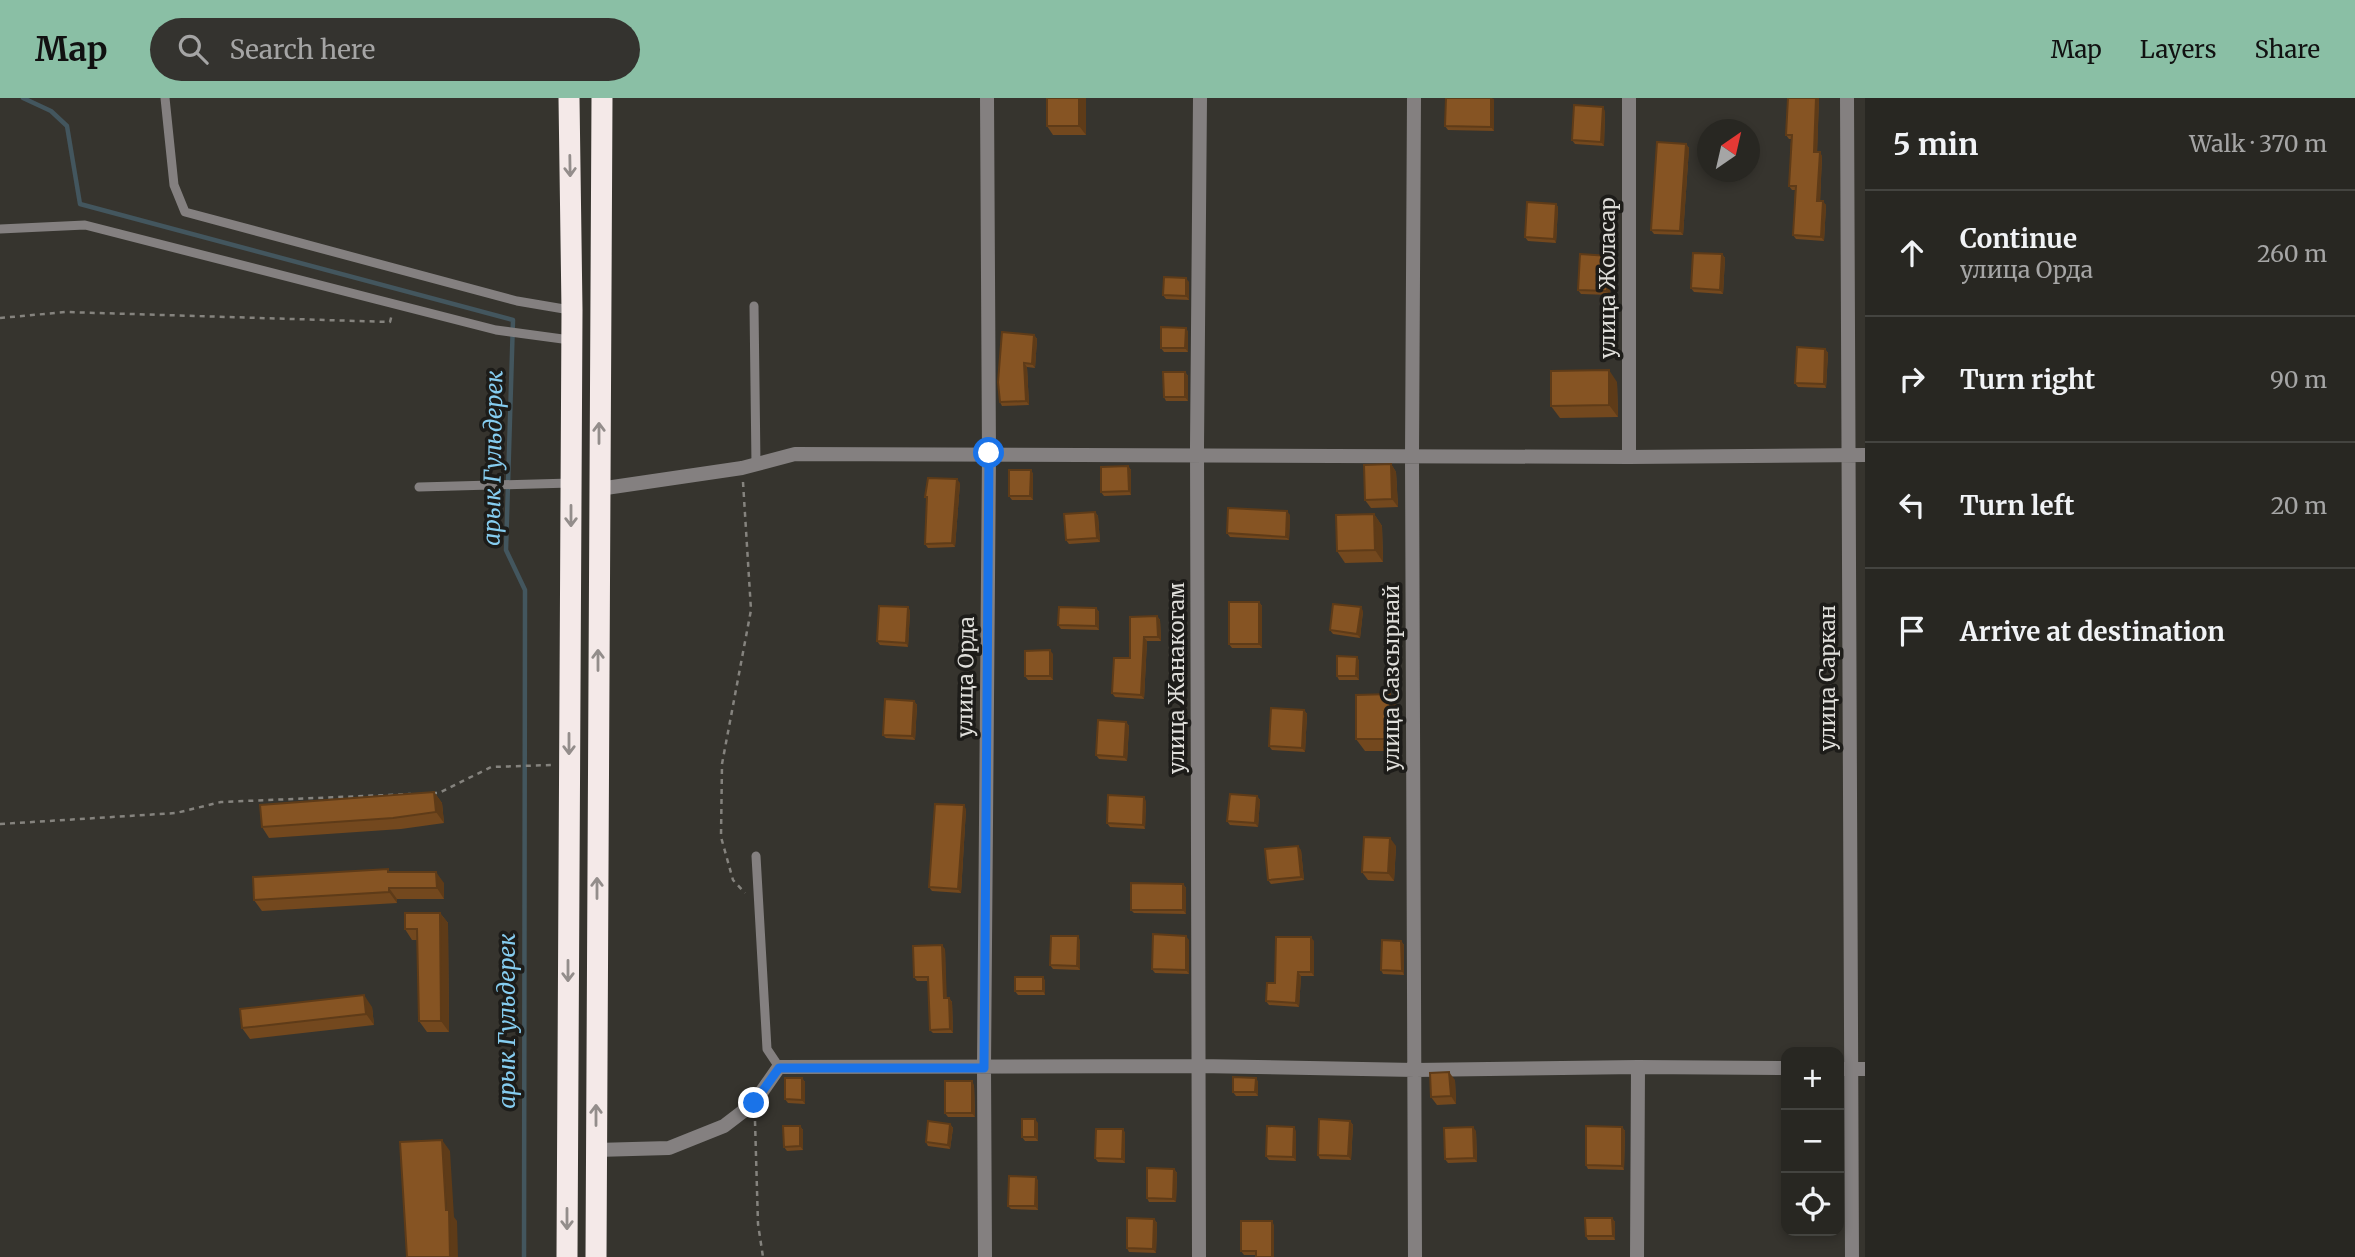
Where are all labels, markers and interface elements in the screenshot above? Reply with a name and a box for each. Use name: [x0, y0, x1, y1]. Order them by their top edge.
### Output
search box: [150, 18, 640, 81]
text: Map: [35, 29, 108, 70]
icon: search: [174, 30, 212, 68]
text: Search here: [230, 33, 375, 66]
text: Map: [2051, 34, 2102, 65]
text: Layers: [2140, 34, 2216, 65]
text: Share: [2254, 34, 2320, 65]
north arrow: [1697, 119, 1760, 182]
text: 5 min: [1893, 125, 1978, 163]
text: Walk · 370 m: [2189, 129, 2327, 158]
one-way arrow: [563, 154, 577, 177]
street label: улица Жоласар: [1594, 197, 1621, 359]
text: Continue: [1960, 222, 2077, 255]
icon: ahead: [1893, 234, 1931, 272]
text: 260 m: [2257, 239, 2327, 268]
text: улица Орда: [1960, 255, 2093, 284]
icon: right: [1893, 360, 1931, 398]
text: Turn right: [1960, 363, 2095, 396]
text: 90 m: [2270, 365, 2327, 394]
water label: арык Гульдерек: [476, 370, 509, 546]
one-way arrow: [592, 422, 606, 445]
route start: [973, 437, 1004, 468]
icon: left: [1893, 486, 1931, 524]
text: Turn left: [1960, 489, 2074, 522]
text: 20 m: [2271, 491, 2327, 520]
one-way arrow: [564, 504, 578, 527]
street label: улица Жанакогам: [1163, 582, 1190, 774]
street label: улица Сазсырнай: [1378, 585, 1405, 771]
street label: улица Саркан: [1814, 605, 1841, 751]
icon: arrive: [1893, 612, 1931, 650]
text: Arrive at destination: [1960, 615, 2225, 648]
street label: улица Орда: [951, 616, 980, 738]
one-way arrow: [591, 649, 605, 672]
one-way arrow: [562, 732, 576, 755]
one-way arrow: [590, 877, 604, 900]
water label: арык Гульдерек: [492, 933, 521, 1109]
one-way arrow: [561, 959, 575, 982]
map controls: [1781, 1047, 1844, 1236]
button: +: [1781, 1047, 1844, 1110]
route end: [738, 1087, 769, 1118]
one-way arrow: [589, 1104, 603, 1127]
button: −: [1781, 1110, 1844, 1173]
button: locate: [1781, 1173, 1844, 1236]
one-way arrow: [560, 1207, 574, 1230]

